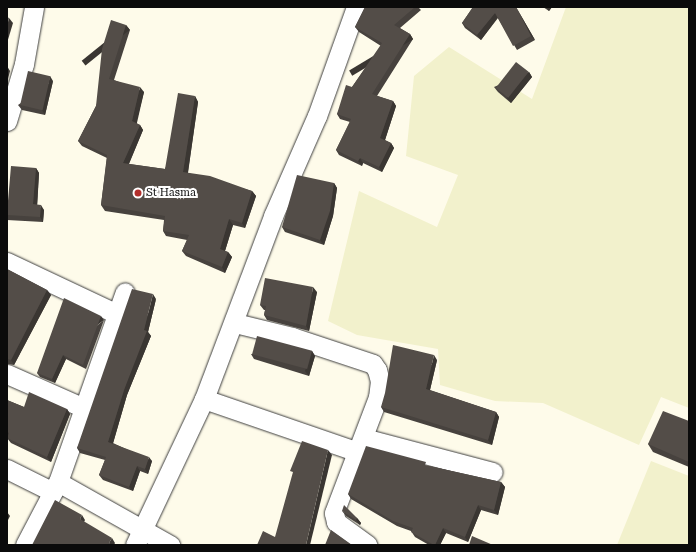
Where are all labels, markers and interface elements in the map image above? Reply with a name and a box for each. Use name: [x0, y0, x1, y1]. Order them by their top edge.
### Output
place label: St Hasma: [146, 186, 196, 200]
marker: St Hasma: [133, 188, 143, 198]

